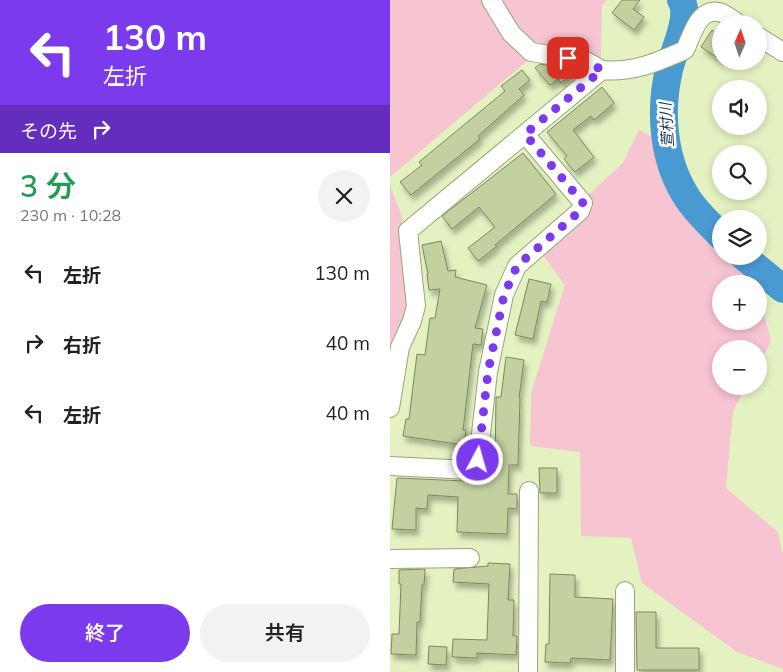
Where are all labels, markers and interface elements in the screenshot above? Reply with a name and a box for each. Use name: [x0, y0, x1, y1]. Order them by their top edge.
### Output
text: 130 m: [103, 15, 207, 59]
north arrow: [712, 15, 768, 70]
map controls: [712, 15, 767, 395]
icon: left: [20, 20, 85, 85]
pin: [547, 37, 589, 79]
icon: arrive: [554, 44, 582, 72]
text: 左折: [103, 62, 147, 90]
button: sound: [712, 80, 767, 135]
water label: 萱村川: [655, 100, 678, 148]
icon: right: [87, 115, 115, 143]
text: その先: [20, 119, 77, 143]
button: search: [712, 145, 767, 200]
text: 3 分: [20, 167, 76, 205]
button: close: [318, 170, 370, 222]
text: 230 m · 10:28: [20, 205, 121, 225]
button: layers: [712, 210, 767, 265]
icon: left: [20, 259, 48, 287]
text: 130 m: [314, 261, 370, 285]
text: 左折: [63, 263, 101, 287]
button: +: [712, 275, 767, 330]
icon: right: [20, 329, 48, 357]
text: 40 m: [326, 331, 370, 355]
text: 右折: [63, 333, 101, 357]
button: −: [712, 340, 767, 395]
icon: left: [20, 399, 48, 427]
text: 40 m: [326, 401, 370, 425]
text: 左折: [63, 403, 101, 427]
position arrow: [451, 433, 503, 485]
button: 終了: [20, 604, 190, 662]
button: 共有: [200, 604, 370, 662]

